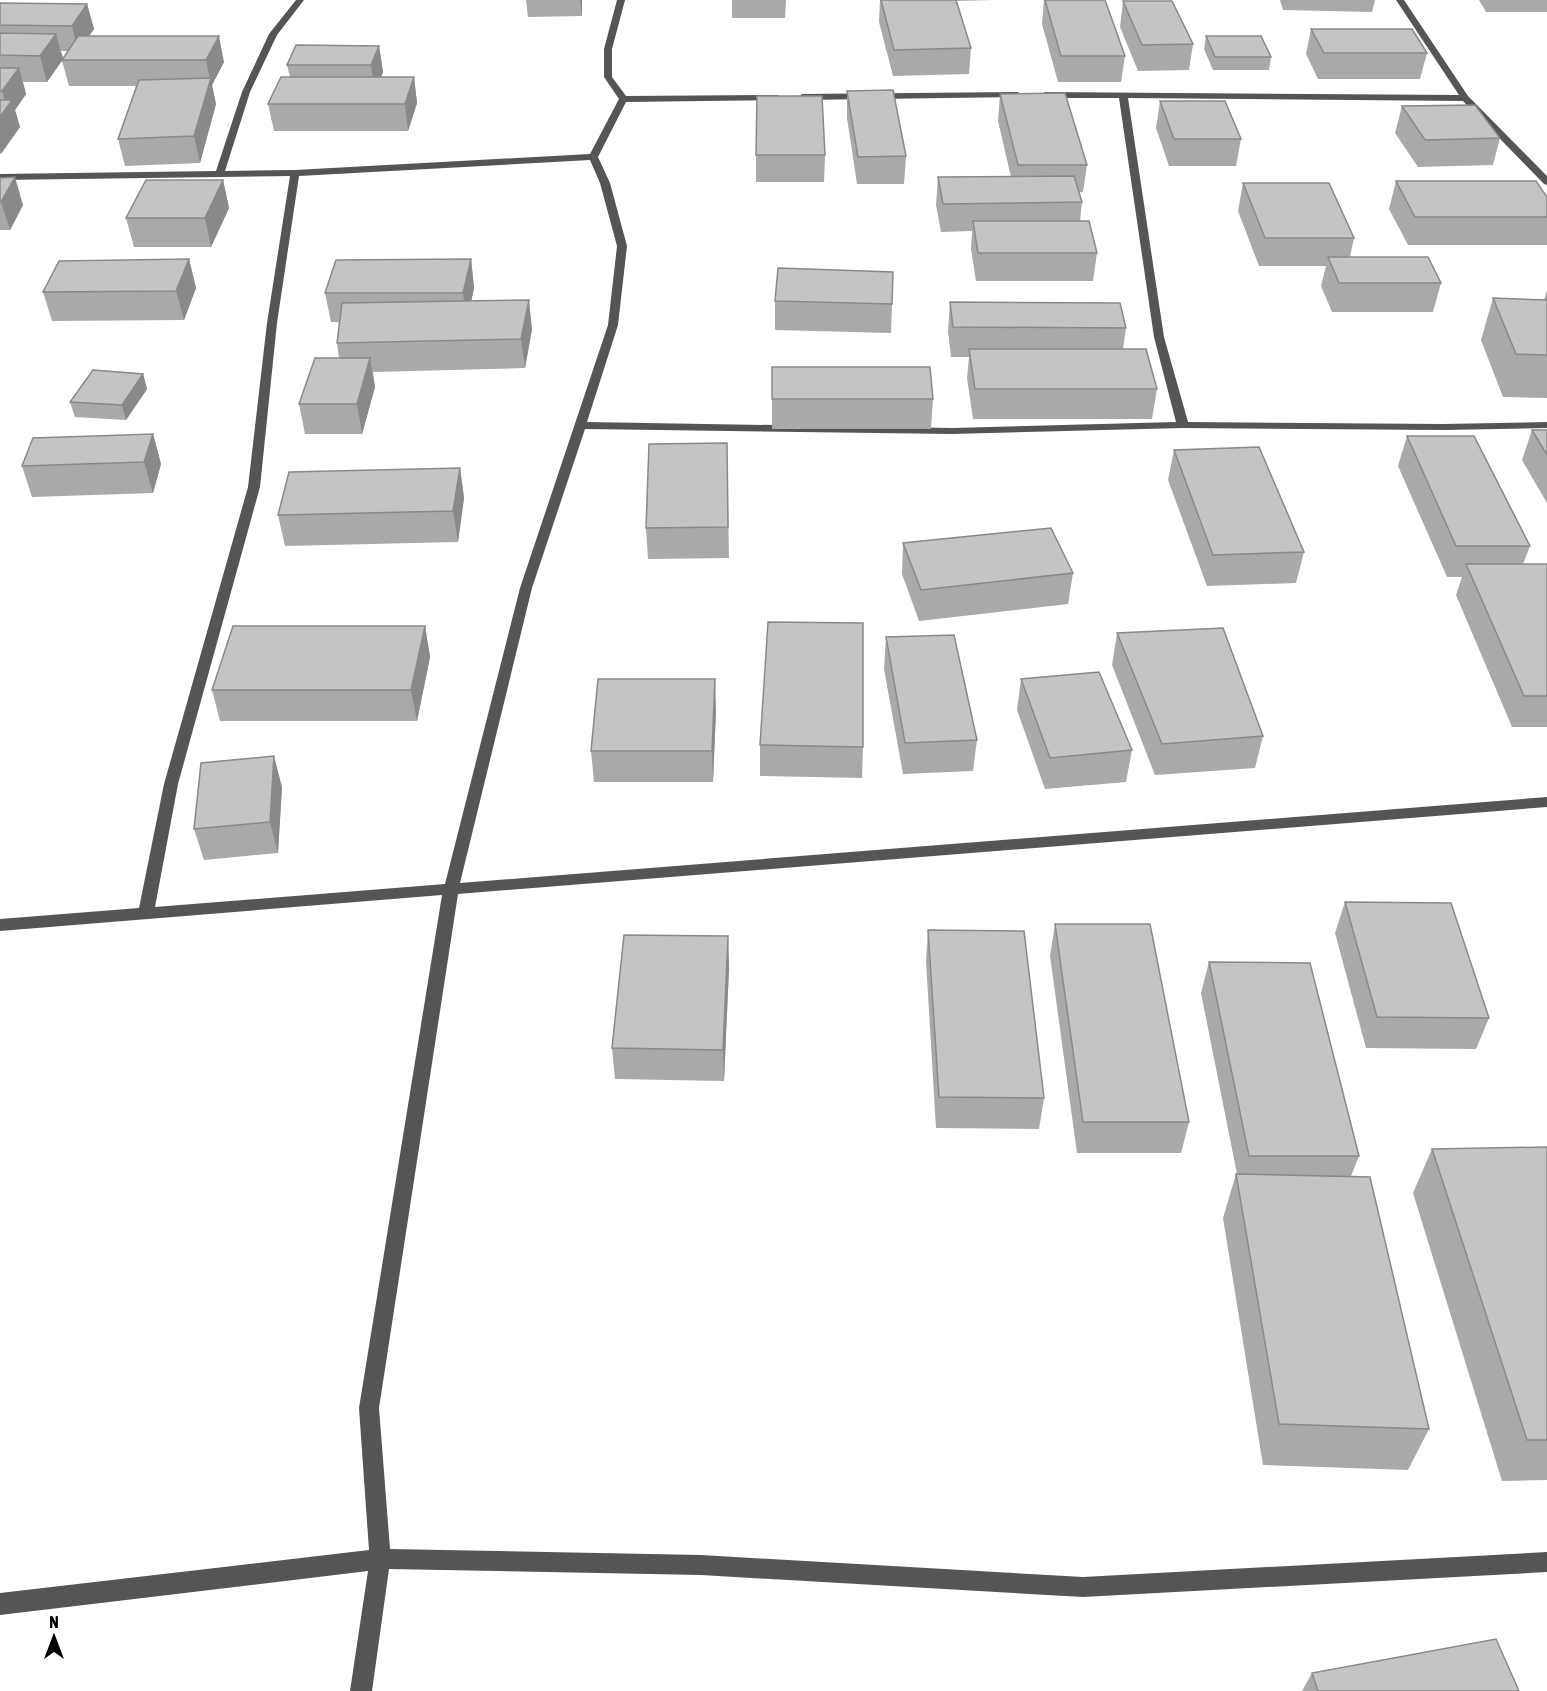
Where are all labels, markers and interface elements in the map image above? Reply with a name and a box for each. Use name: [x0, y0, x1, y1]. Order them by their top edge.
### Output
north arrow: [24, 1607, 84, 1667]
text: N: [49, 1613, 59, 1631]

